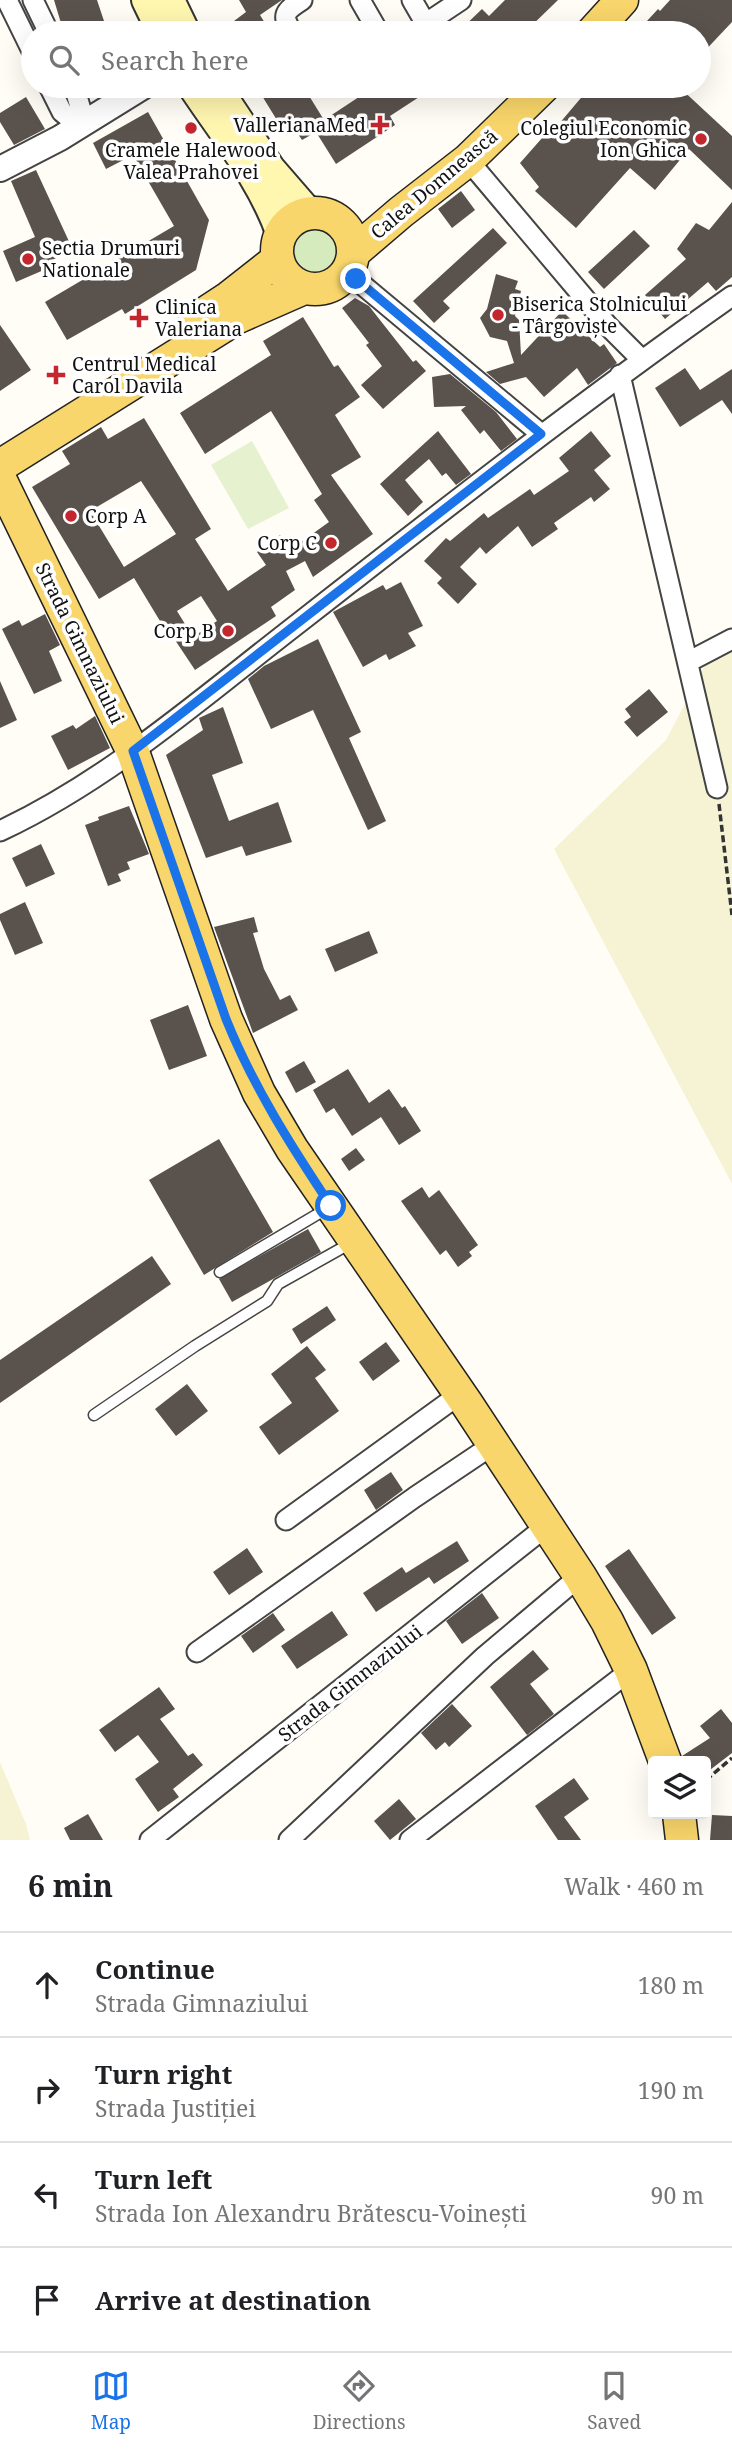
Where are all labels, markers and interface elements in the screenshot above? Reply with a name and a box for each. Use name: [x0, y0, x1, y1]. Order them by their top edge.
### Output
search box: [21, 21, 711, 98]
icon: search: [45, 41, 83, 79]
text: Search here: [101, 42, 249, 78]
place label: VallerianaMed: [233, 112, 366, 138]
place label: Colegiul Economic Ion Ghica: [520, 115, 687, 163]
marker: VallerianaMed: [372, 117, 388, 133]
marker: Cramele Halewood Valea Prahovei: [183, 120, 199, 136]
street label: Calea Domnească: [365, 123, 503, 245]
marker: Colegiul Economic Ion Ghica: [693, 131, 709, 147]
place label: Cramele Halewood Valea Prahovei: [105, 137, 277, 185]
place label: Sectia Drumuri Nationale: [42, 235, 180, 283]
marker: Sectia Drumuri Nationale: [20, 251, 36, 267]
route end: [340, 263, 371, 294]
place label: Biserica Stolnicului - Târgoviște: [512, 291, 687, 339]
place label: Clinica Valeriana: [155, 294, 242, 342]
marker: Biserica Stolnicului - Târgoviște: [490, 307, 506, 323]
marker: Clinica Valeriana: [129, 308, 149, 328]
place label: Centrul Medical Carol Davila: [72, 351, 216, 399]
marker: Centrul Medical Carol Davila: [46, 365, 66, 385]
place label: Corp A: [85, 503, 147, 529]
marker: Corp A: [63, 508, 79, 524]
place label: Corp C: [257, 530, 317, 556]
marker: Corp C: [323, 535, 339, 551]
street label: Strada Gimnaziului: [30, 558, 130, 728]
place label: Corp B: [153, 618, 214, 644]
marker: Corp B: [220, 623, 236, 639]
route start: [315, 1190, 346, 1221]
street label: Strada Gimnaziului: [273, 1619, 427, 1747]
map controls: [648, 1756, 711, 1819]
button: layers: [648, 1756, 711, 1819]
text: 6 min: [28, 1865, 113, 1906]
text: Walk · 460 m: [564, 1870, 704, 1902]
text: Continue: [95, 1951, 215, 1987]
icon: ahead: [28, 1966, 66, 2004]
text: 180 m: [638, 1969, 704, 2001]
text: Strada Gimnaziului: [95, 1987, 308, 2019]
text: Turn right: [95, 2056, 232, 2092]
icon: right: [28, 2071, 66, 2109]
text: 190 m: [638, 2074, 704, 2106]
text: Strada Justiției: [95, 2092, 256, 2124]
text: Turn left: [95, 2161, 212, 2197]
icon: left: [28, 2176, 66, 2214]
text: 90 m: [651, 2179, 704, 2211]
text: Strada Ion Alexandru Brătescu-Voinești: [95, 2197, 527, 2229]
icon: arrive: [28, 2281, 66, 2319]
text: Arrive at destination: [95, 2282, 371, 2318]
tab: Map: [91, 2367, 131, 2435]
tab: Directions: [313, 2367, 406, 2435]
tab: Saved: [587, 2367, 641, 2435]

